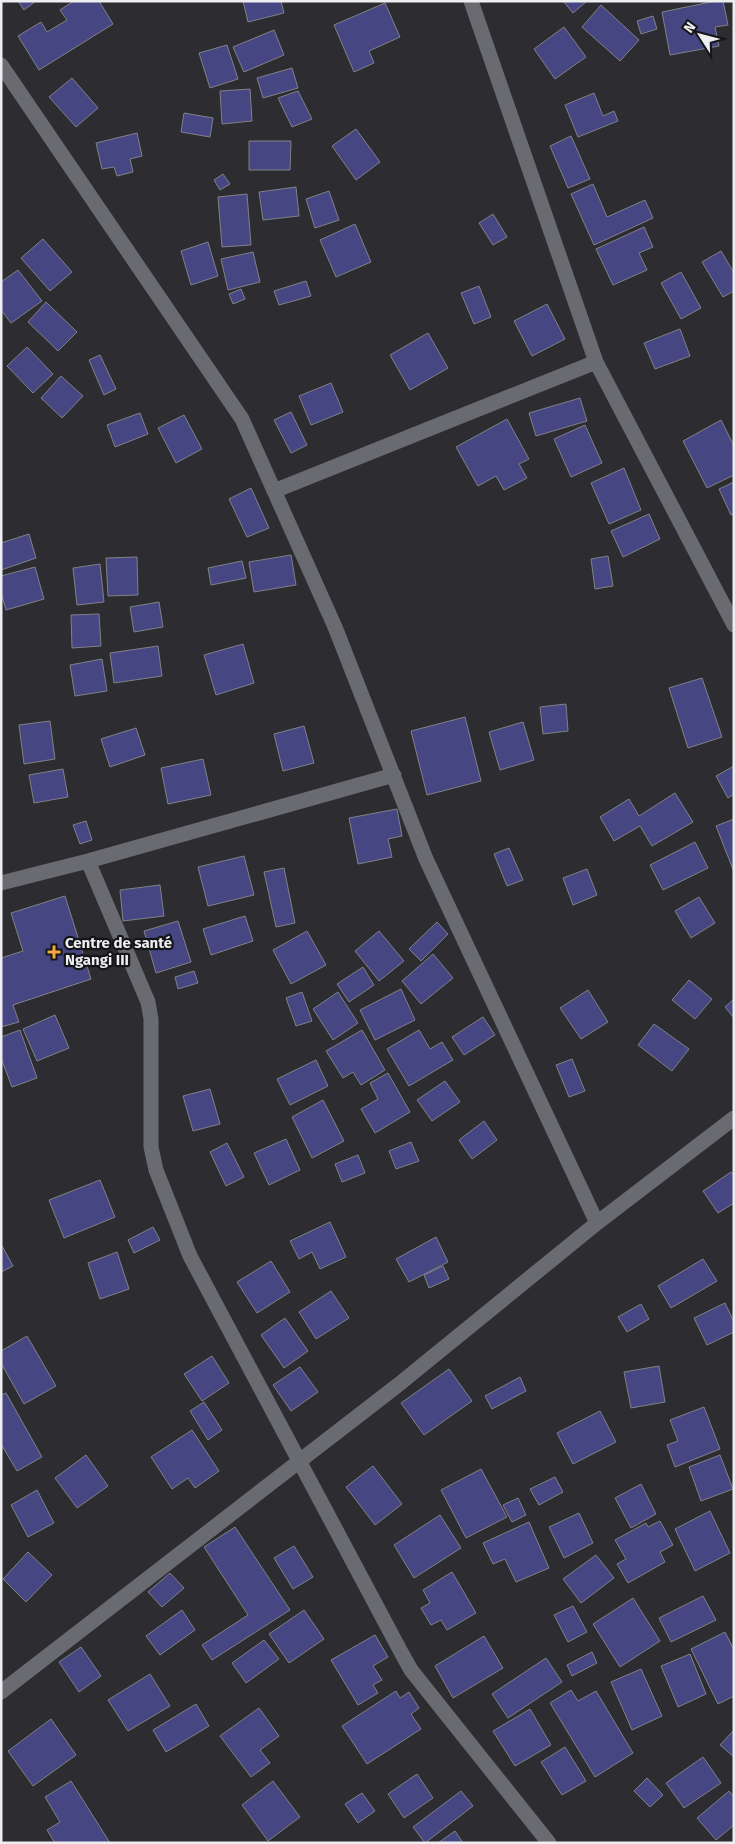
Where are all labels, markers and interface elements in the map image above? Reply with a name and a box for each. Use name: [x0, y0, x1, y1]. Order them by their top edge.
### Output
north arrow: [675, 10, 725, 60]
text: N: [680, 19, 699, 36]
place label: Centre de santé Ngangi III: [65, 934, 172, 969]
marker: Centre de santé Ngangi III: [47, 945, 61, 959]

